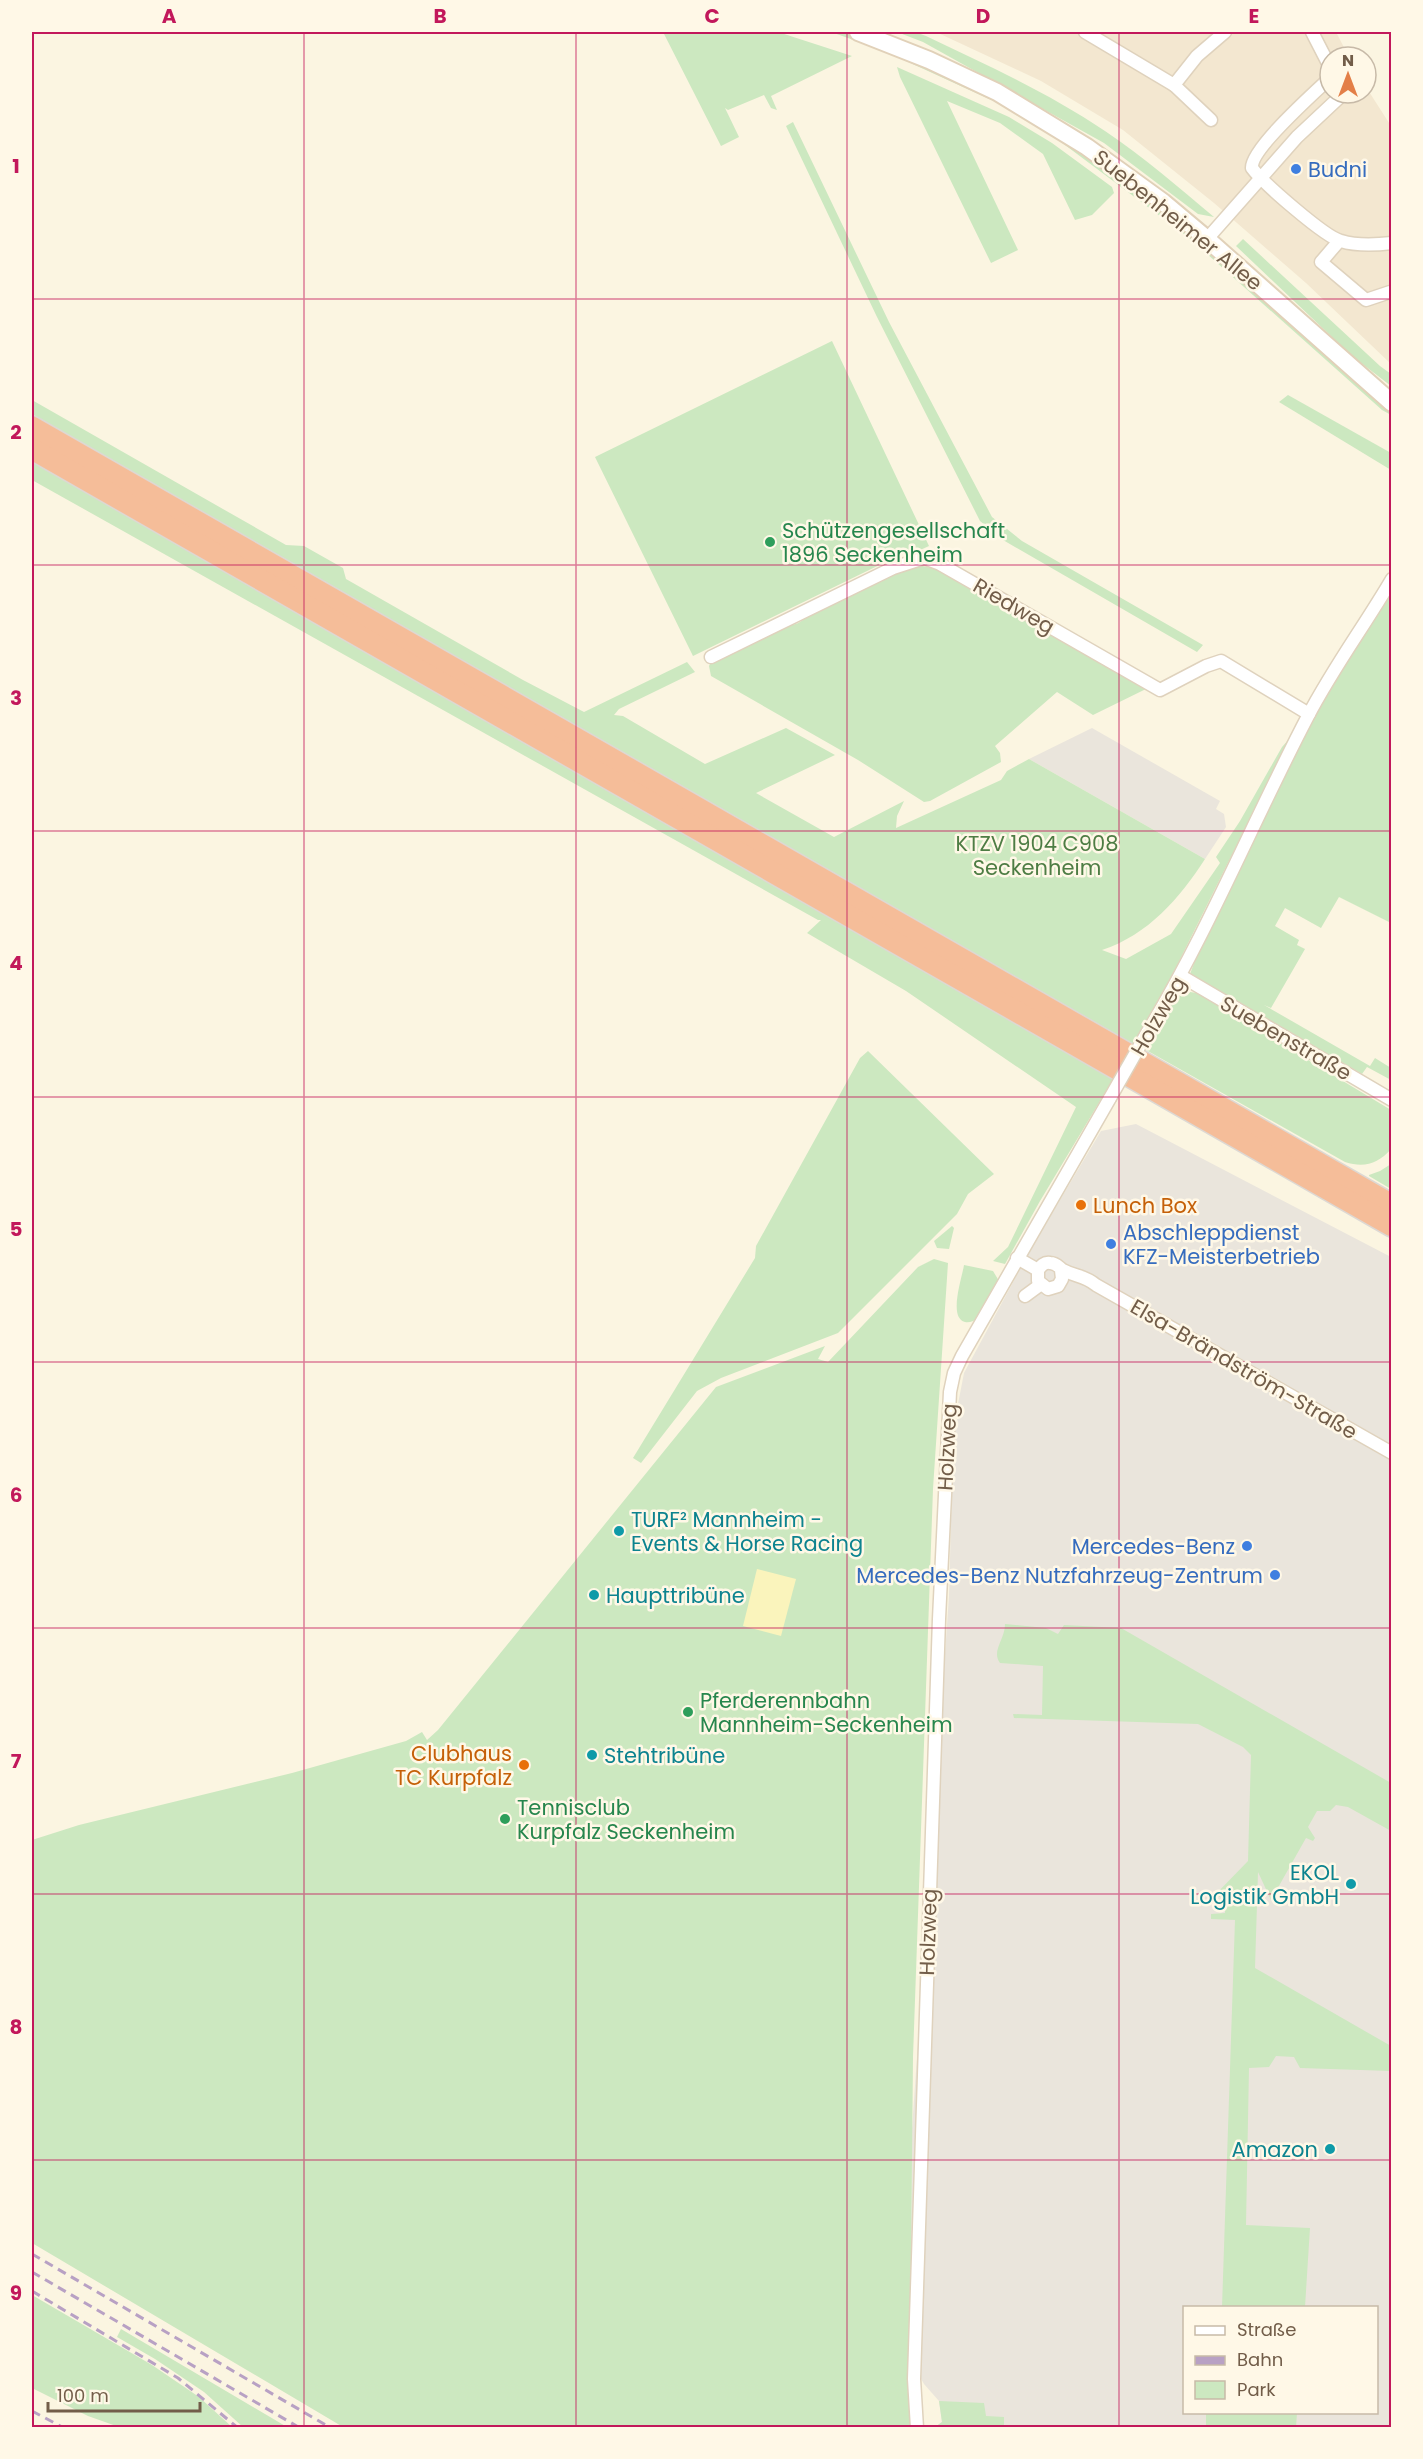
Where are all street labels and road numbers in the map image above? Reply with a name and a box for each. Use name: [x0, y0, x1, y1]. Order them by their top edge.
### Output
street label: Suebenheimer Allee: [1087, 143, 1269, 297]
street label: Riedweg: [968, 571, 1060, 641]
street label: Holzweg: [1124, 971, 1192, 1061]
street label: Suebenstraße: [1215, 989, 1357, 1087]
street label: Elsa-Brändström-Straße: [1125, 1292, 1363, 1446]
street label: Holzweg: [930, 1403, 964, 1491]
street label: Holzweg: [912, 1888, 944, 1976]

